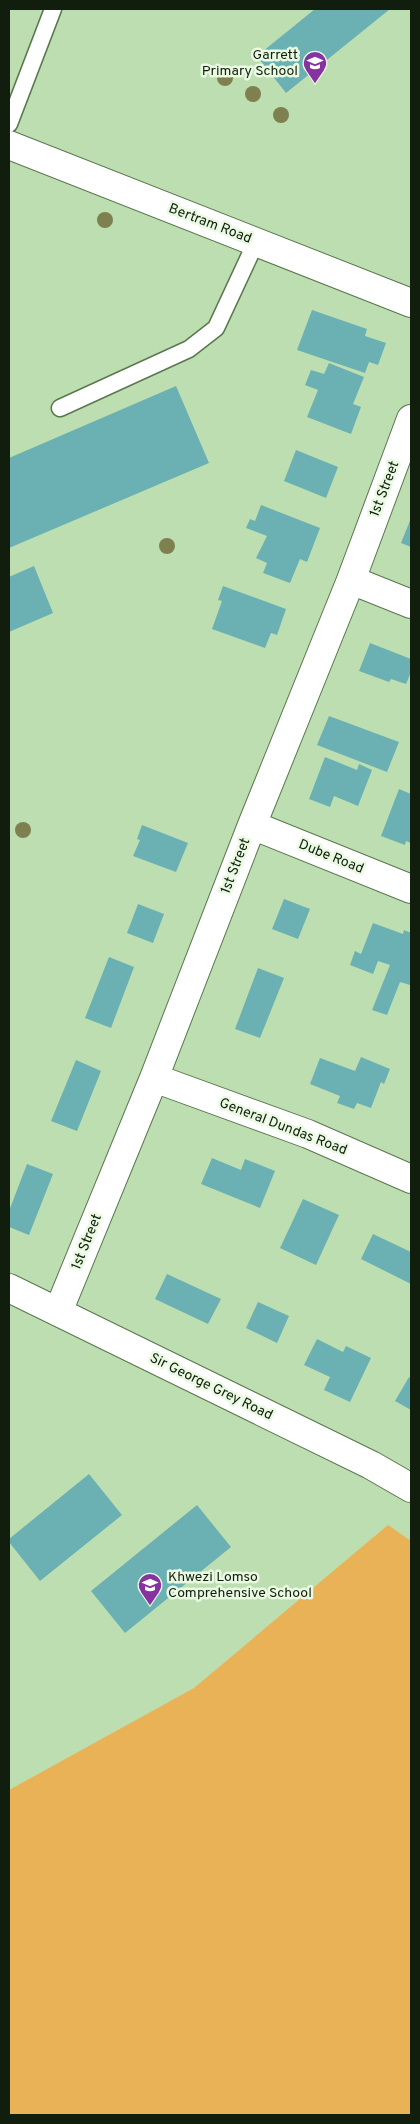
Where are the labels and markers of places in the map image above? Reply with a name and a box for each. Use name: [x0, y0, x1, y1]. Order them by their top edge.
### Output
place label: Garrett Primary School: [202, 47, 298, 80]
school or university icon: Garrett Primary School: [302, 50, 328, 84]
place label: Khwezi Lomso Comprehensive School: [168, 1569, 312, 1602]
school or university icon: Khwezi Lomso Comprehensive School: [137, 1572, 163, 1606]

